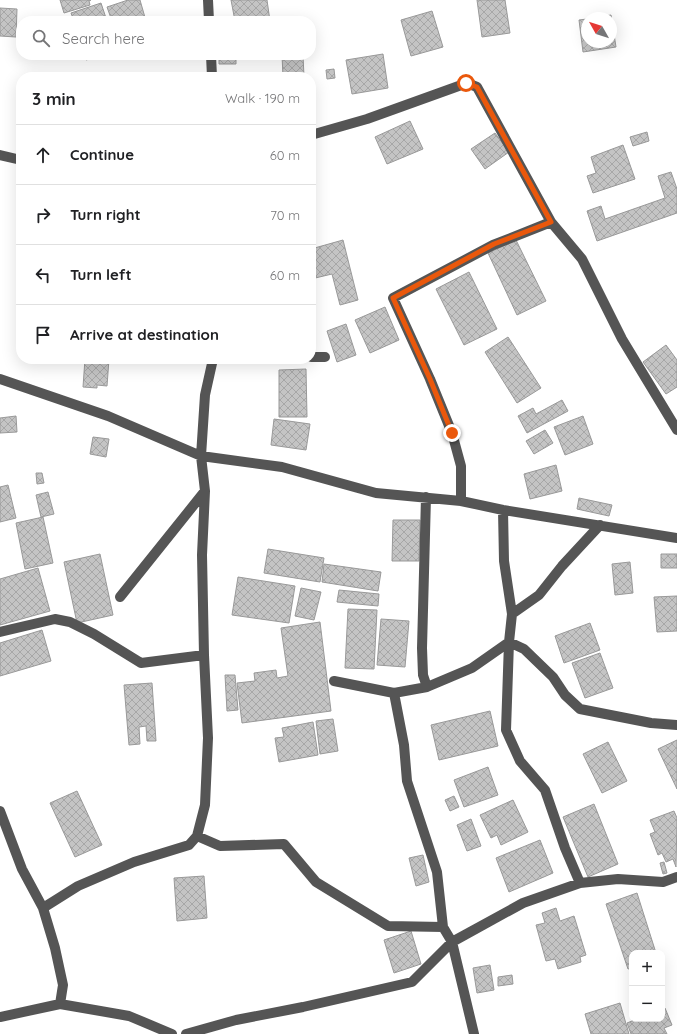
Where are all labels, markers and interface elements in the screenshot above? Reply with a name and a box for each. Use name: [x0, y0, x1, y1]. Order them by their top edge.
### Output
north arrow: [581, 12, 617, 48]
search box: [16, 16, 316, 60]
icon: search: [30, 27, 52, 49]
text: Search here: [62, 29, 145, 48]
route start: [457, 74, 475, 92]
text: 3 min: [32, 88, 76, 109]
text: Walk · 190 m: [225, 90, 300, 106]
icon: ahead: [32, 144, 54, 166]
text: Continue: [70, 145, 134, 164]
text: 60 m: [270, 147, 300, 163]
icon: right: [32, 204, 54, 226]
text: Turn right: [70, 205, 141, 224]
text: 70 m: [270, 207, 300, 223]
icon: left: [32, 264, 54, 286]
text: Turn left: [70, 265, 132, 284]
text: 60 m: [270, 267, 300, 283]
icon: arrive: [32, 324, 54, 346]
text: Arrive at destination: [70, 325, 219, 344]
route end: [443, 424, 461, 442]
map controls: [629, 950, 665, 1022]
button: +: [629, 950, 665, 986]
button: −: [629, 986, 665, 1022]

